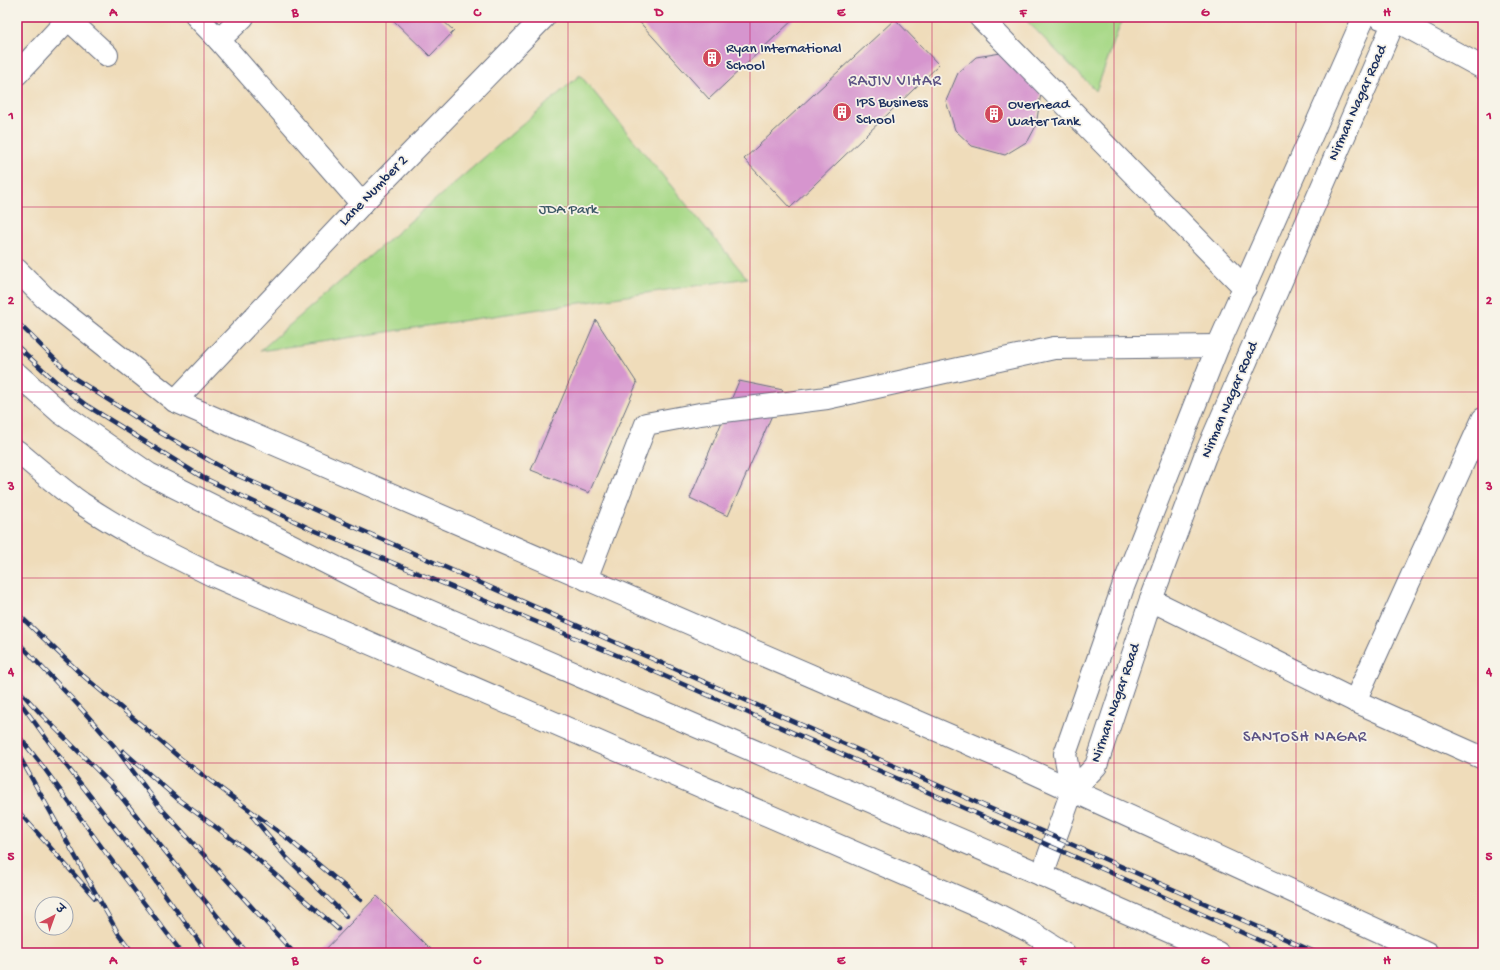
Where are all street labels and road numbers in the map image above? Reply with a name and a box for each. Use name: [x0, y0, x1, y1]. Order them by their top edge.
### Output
street label: Nirman Nagar Road: [1324, 41, 1392, 164]
street label: Lane Number 2: [336, 152, 412, 230]
street label: Nirman Nagar Road: [1197, 338, 1263, 461]
street label: Nirman Nagar Road: [1087, 640, 1145, 765]

